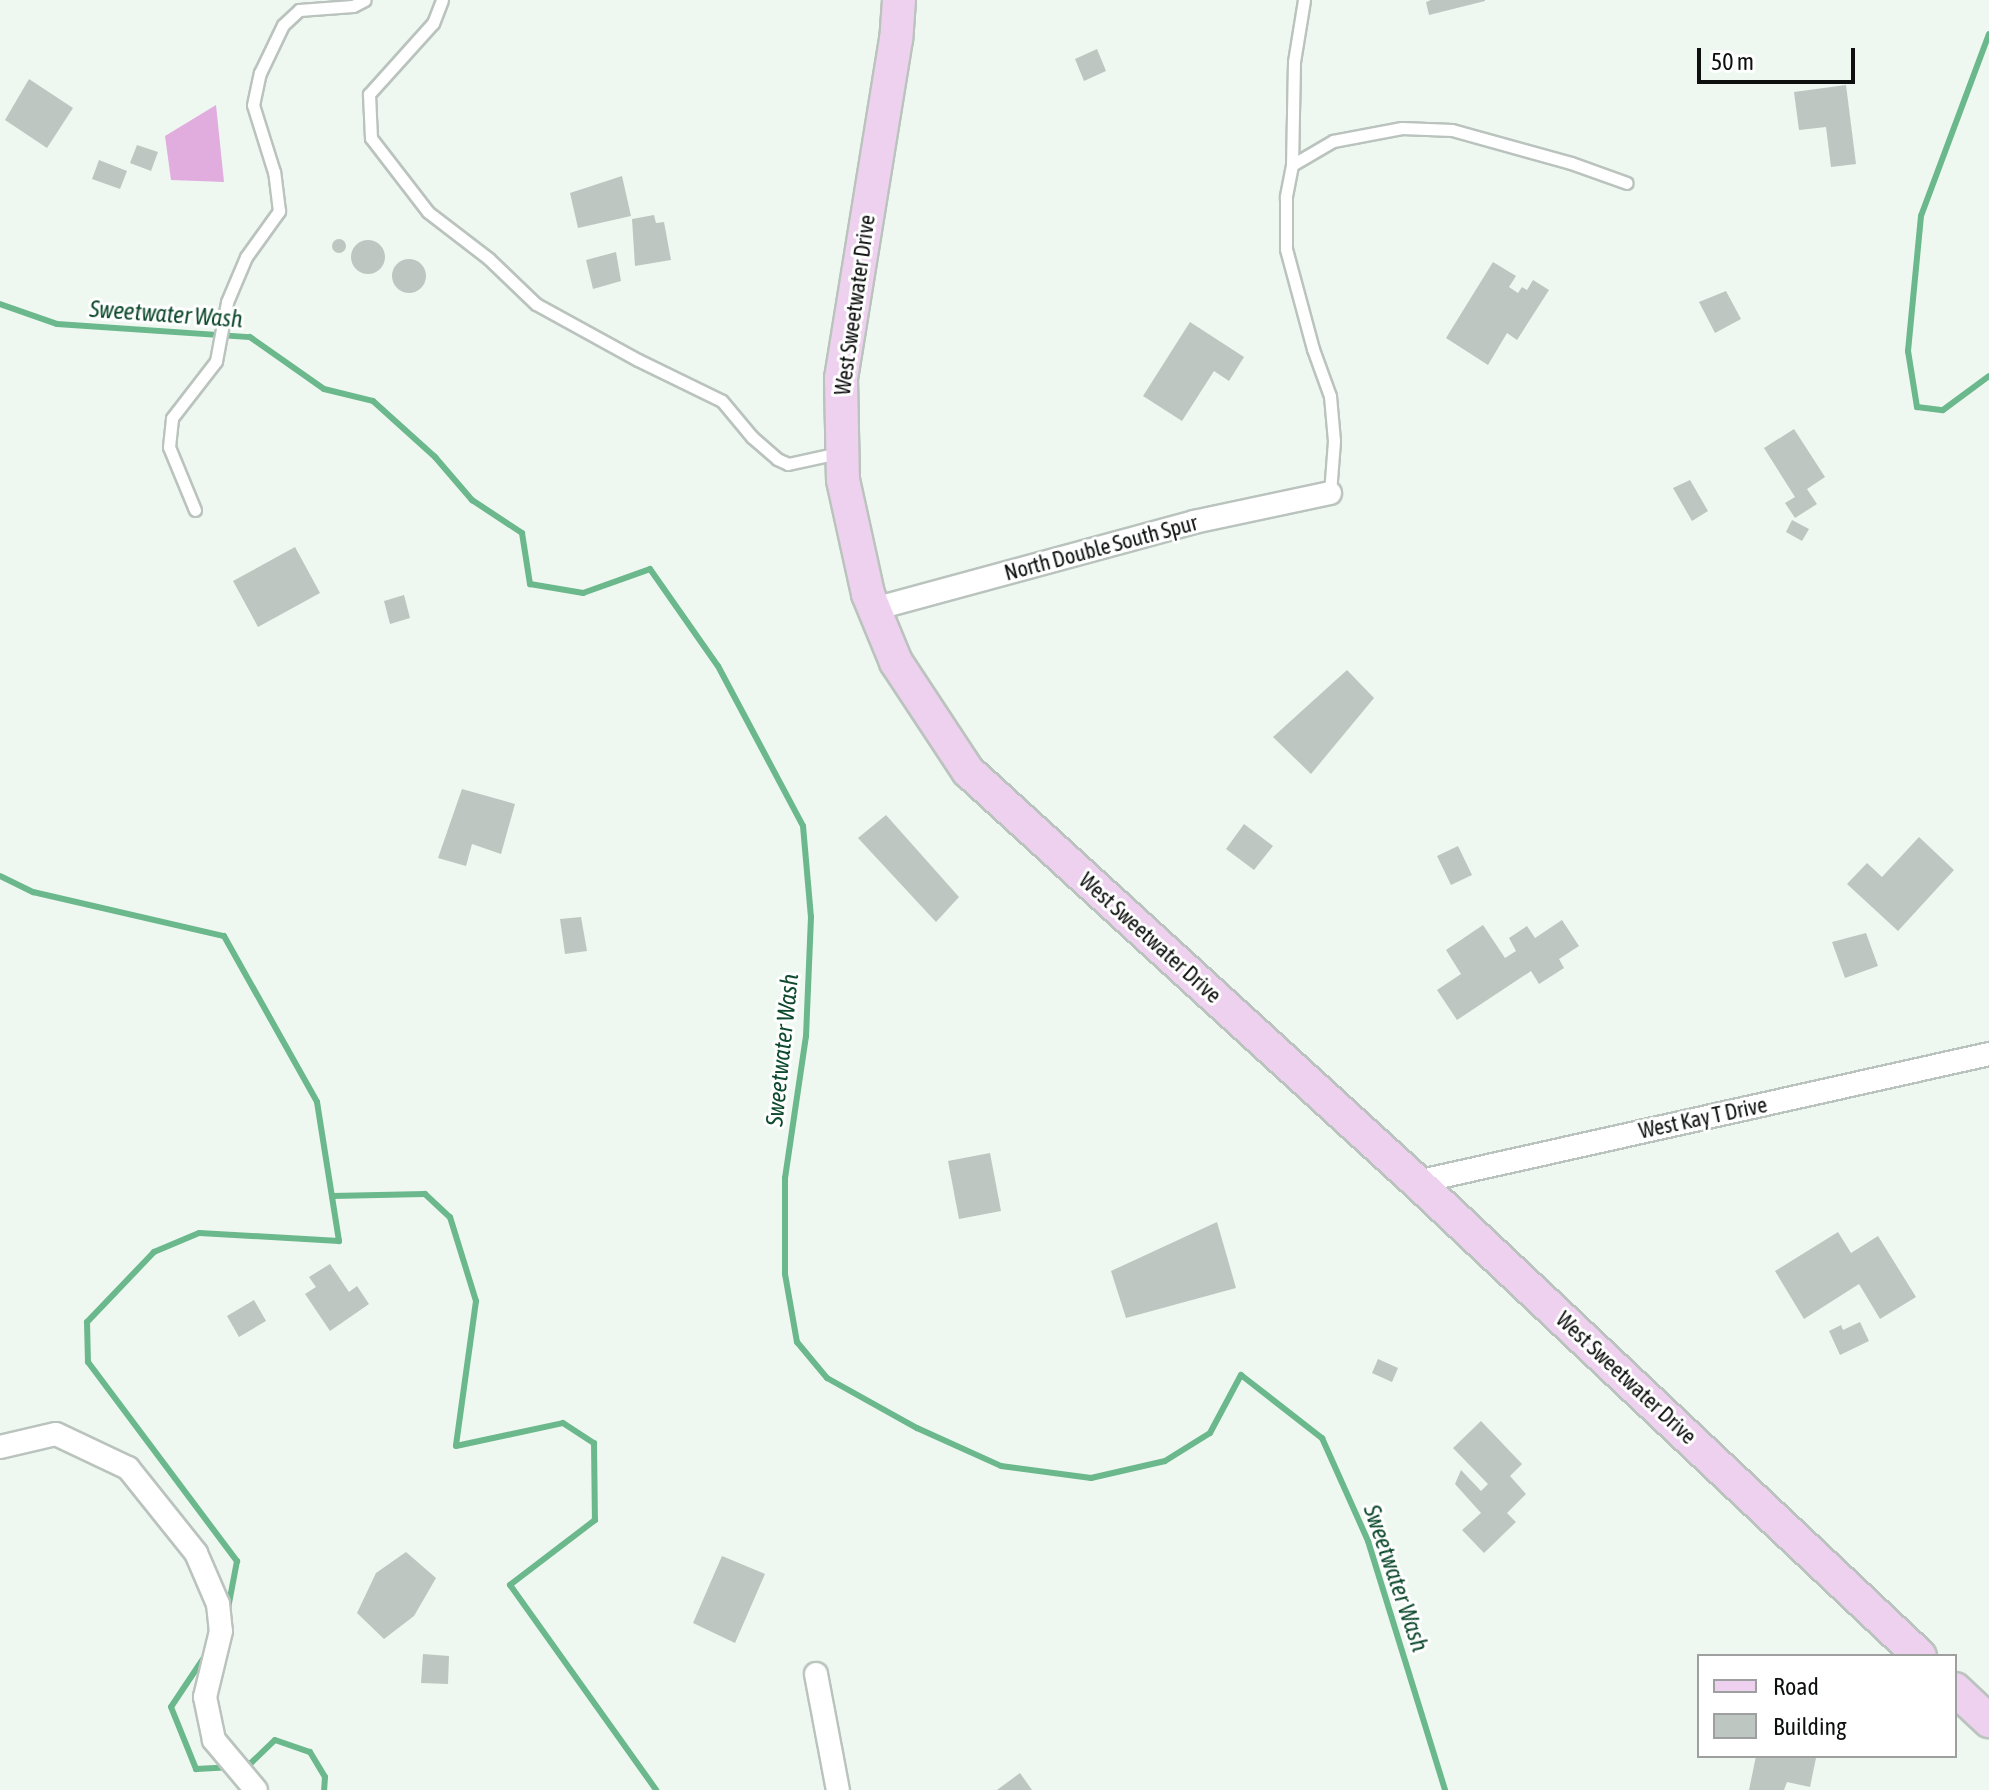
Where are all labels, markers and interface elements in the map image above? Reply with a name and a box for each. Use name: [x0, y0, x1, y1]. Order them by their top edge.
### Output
scale bar: [1701, 32, 1859, 82]
text: 50 m: [1711, 48, 1754, 75]
street label: West Sweetwater Drive: [829, 213, 881, 397]
water label: Sweetwater Wash: [89, 294, 243, 334]
street label: North Double South Spur: [1002, 510, 1200, 586]
street label: West Sweetwater Drive: [1074, 867, 1226, 1009]
water label: Sweetwater Wash: [760, 972, 804, 1128]
street label: West Kay T Drive: [1636, 1092, 1770, 1144]
street label: West Sweetwater Drive: [1550, 1306, 1702, 1450]
water label: Sweetwater Wash: [1357, 1501, 1435, 1655]
legend: [1697, 1654, 1957, 1758]
text: Road: [1773, 1673, 1819, 1700]
text: Building: [1773, 1713, 1846, 1740]

